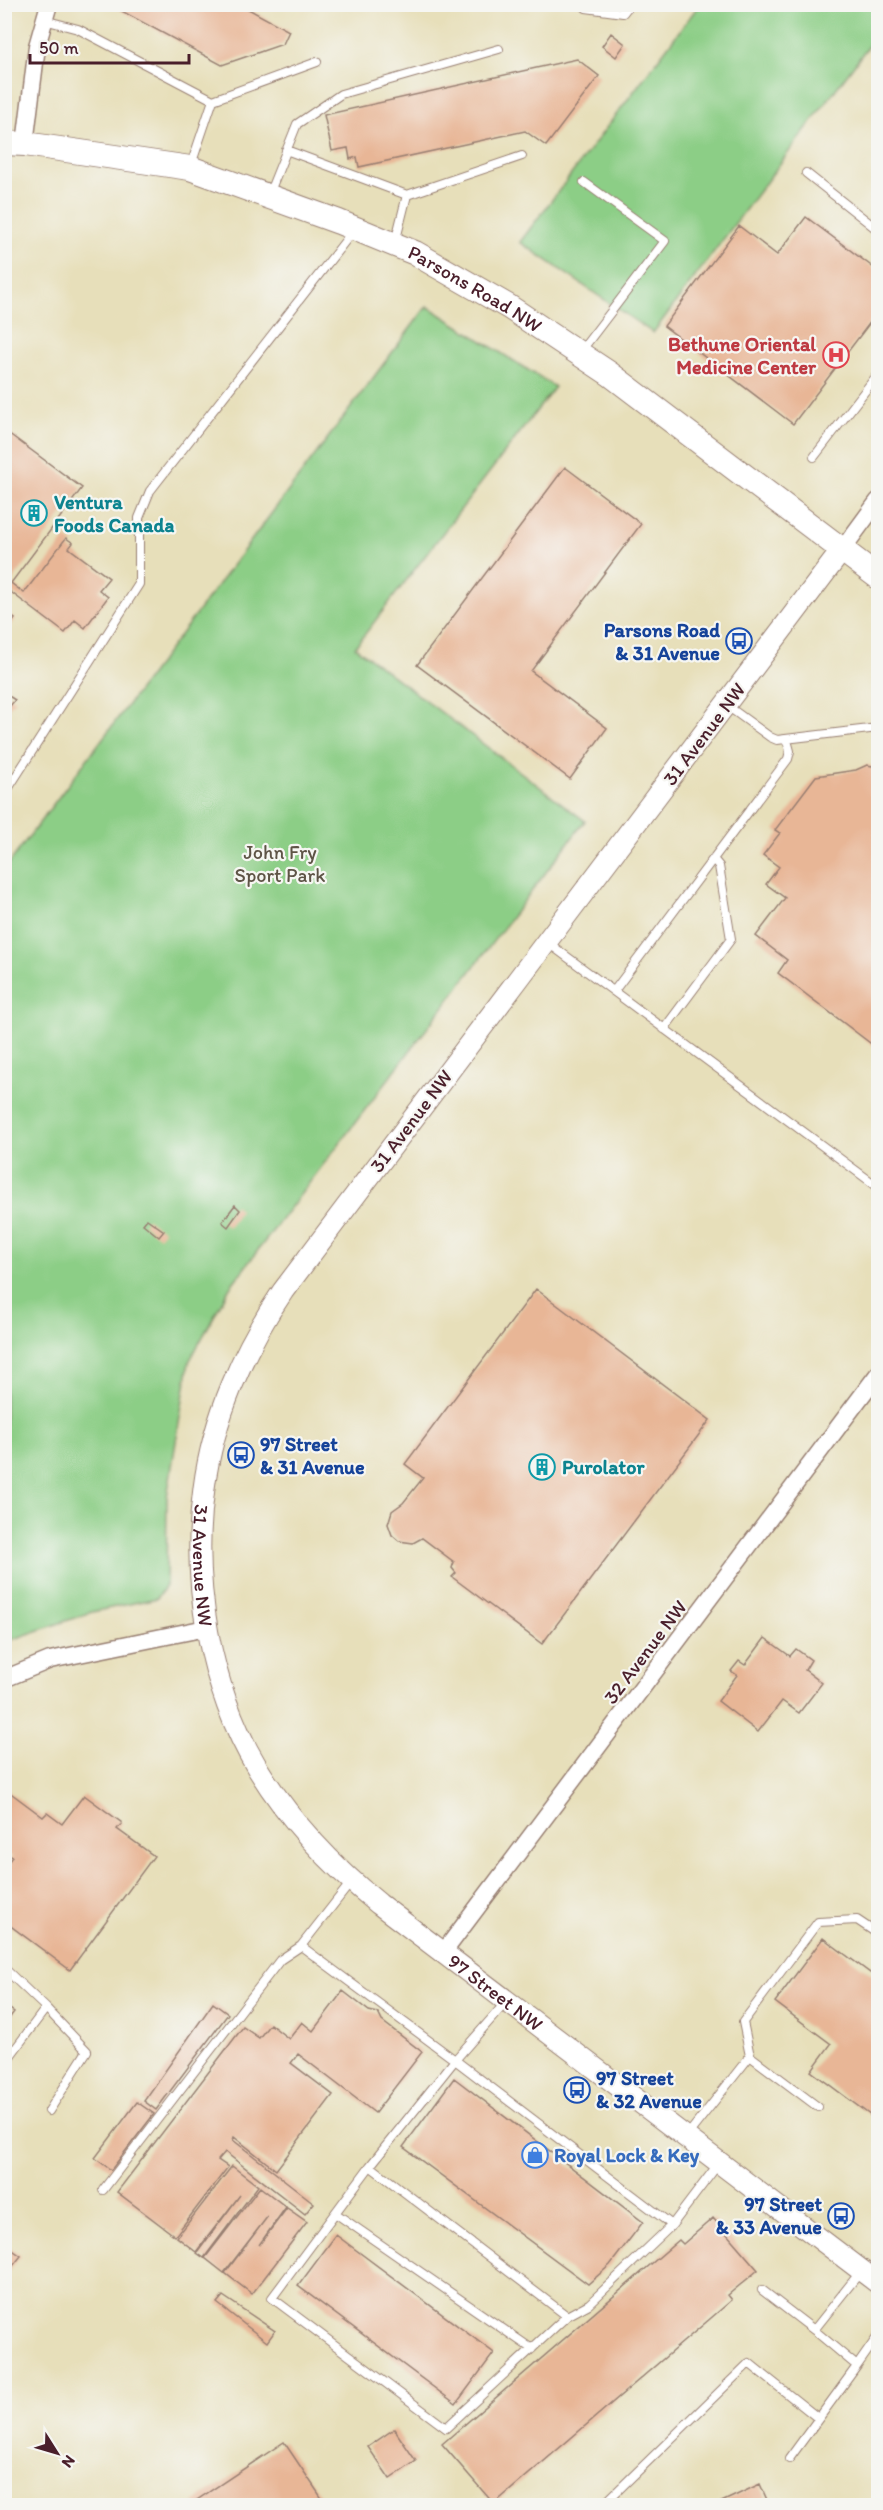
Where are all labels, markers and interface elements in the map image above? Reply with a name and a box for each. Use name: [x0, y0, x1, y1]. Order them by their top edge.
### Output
scale bar: [30, 27, 189, 65]
text: 50 m: [39, 37, 79, 59]
street label: Parsons Road NW: [405, 240, 546, 337]
place label: Bethune Oriental Medicine Center: [668, 332, 817, 379]
hospital icon: Bethune Oriental Medicine Center: [821, 340, 851, 370]
place label: Ventura Foods Canada: [54, 490, 174, 537]
building icon: Ventura Foods Canada: [19, 498, 49, 528]
place label: Parsons Road & 31 Avenue: [604, 618, 720, 665]
bus stop icon: Parsons Road & 31 Avenue: [724, 626, 754, 656]
street label: 31 Avenue NW: [658, 678, 750, 790]
park label: John Fry Sport Park: [234, 840, 326, 887]
street label: 31 Avenue NW: [365, 1065, 457, 1177]
place label: 97 Street & 31 Avenue: [260, 1432, 365, 1479]
bus stop icon: 97 Street & 31 Avenue: [226, 1440, 256, 1470]
building icon: Purolator: [527, 1452, 557, 1482]
place label: Purolator: [562, 1455, 645, 1479]
street label: 31 Avenue NW: [188, 1503, 218, 1628]
street label: 32 Avenue NW: [598, 1595, 692, 1709]
street label: 97 Street NW: [443, 1949, 548, 2036]
place label: 97 Street & 32 Avenue: [596, 2066, 702, 2113]
bus stop icon: 97 Street & 32 Avenue: [562, 2075, 592, 2105]
shop icon: Royal Lock & Key: [520, 2140, 550, 2170]
place label: Royal Lock & Key: [554, 2143, 700, 2168]
place label: 97 Street & 33 Avenue: [716, 2192, 822, 2239]
bus stop icon: 97 Street & 33 Avenue: [826, 2201, 856, 2231]
north arrow: [27, 2423, 87, 2483]
text: N: [58, 2452, 79, 2472]

